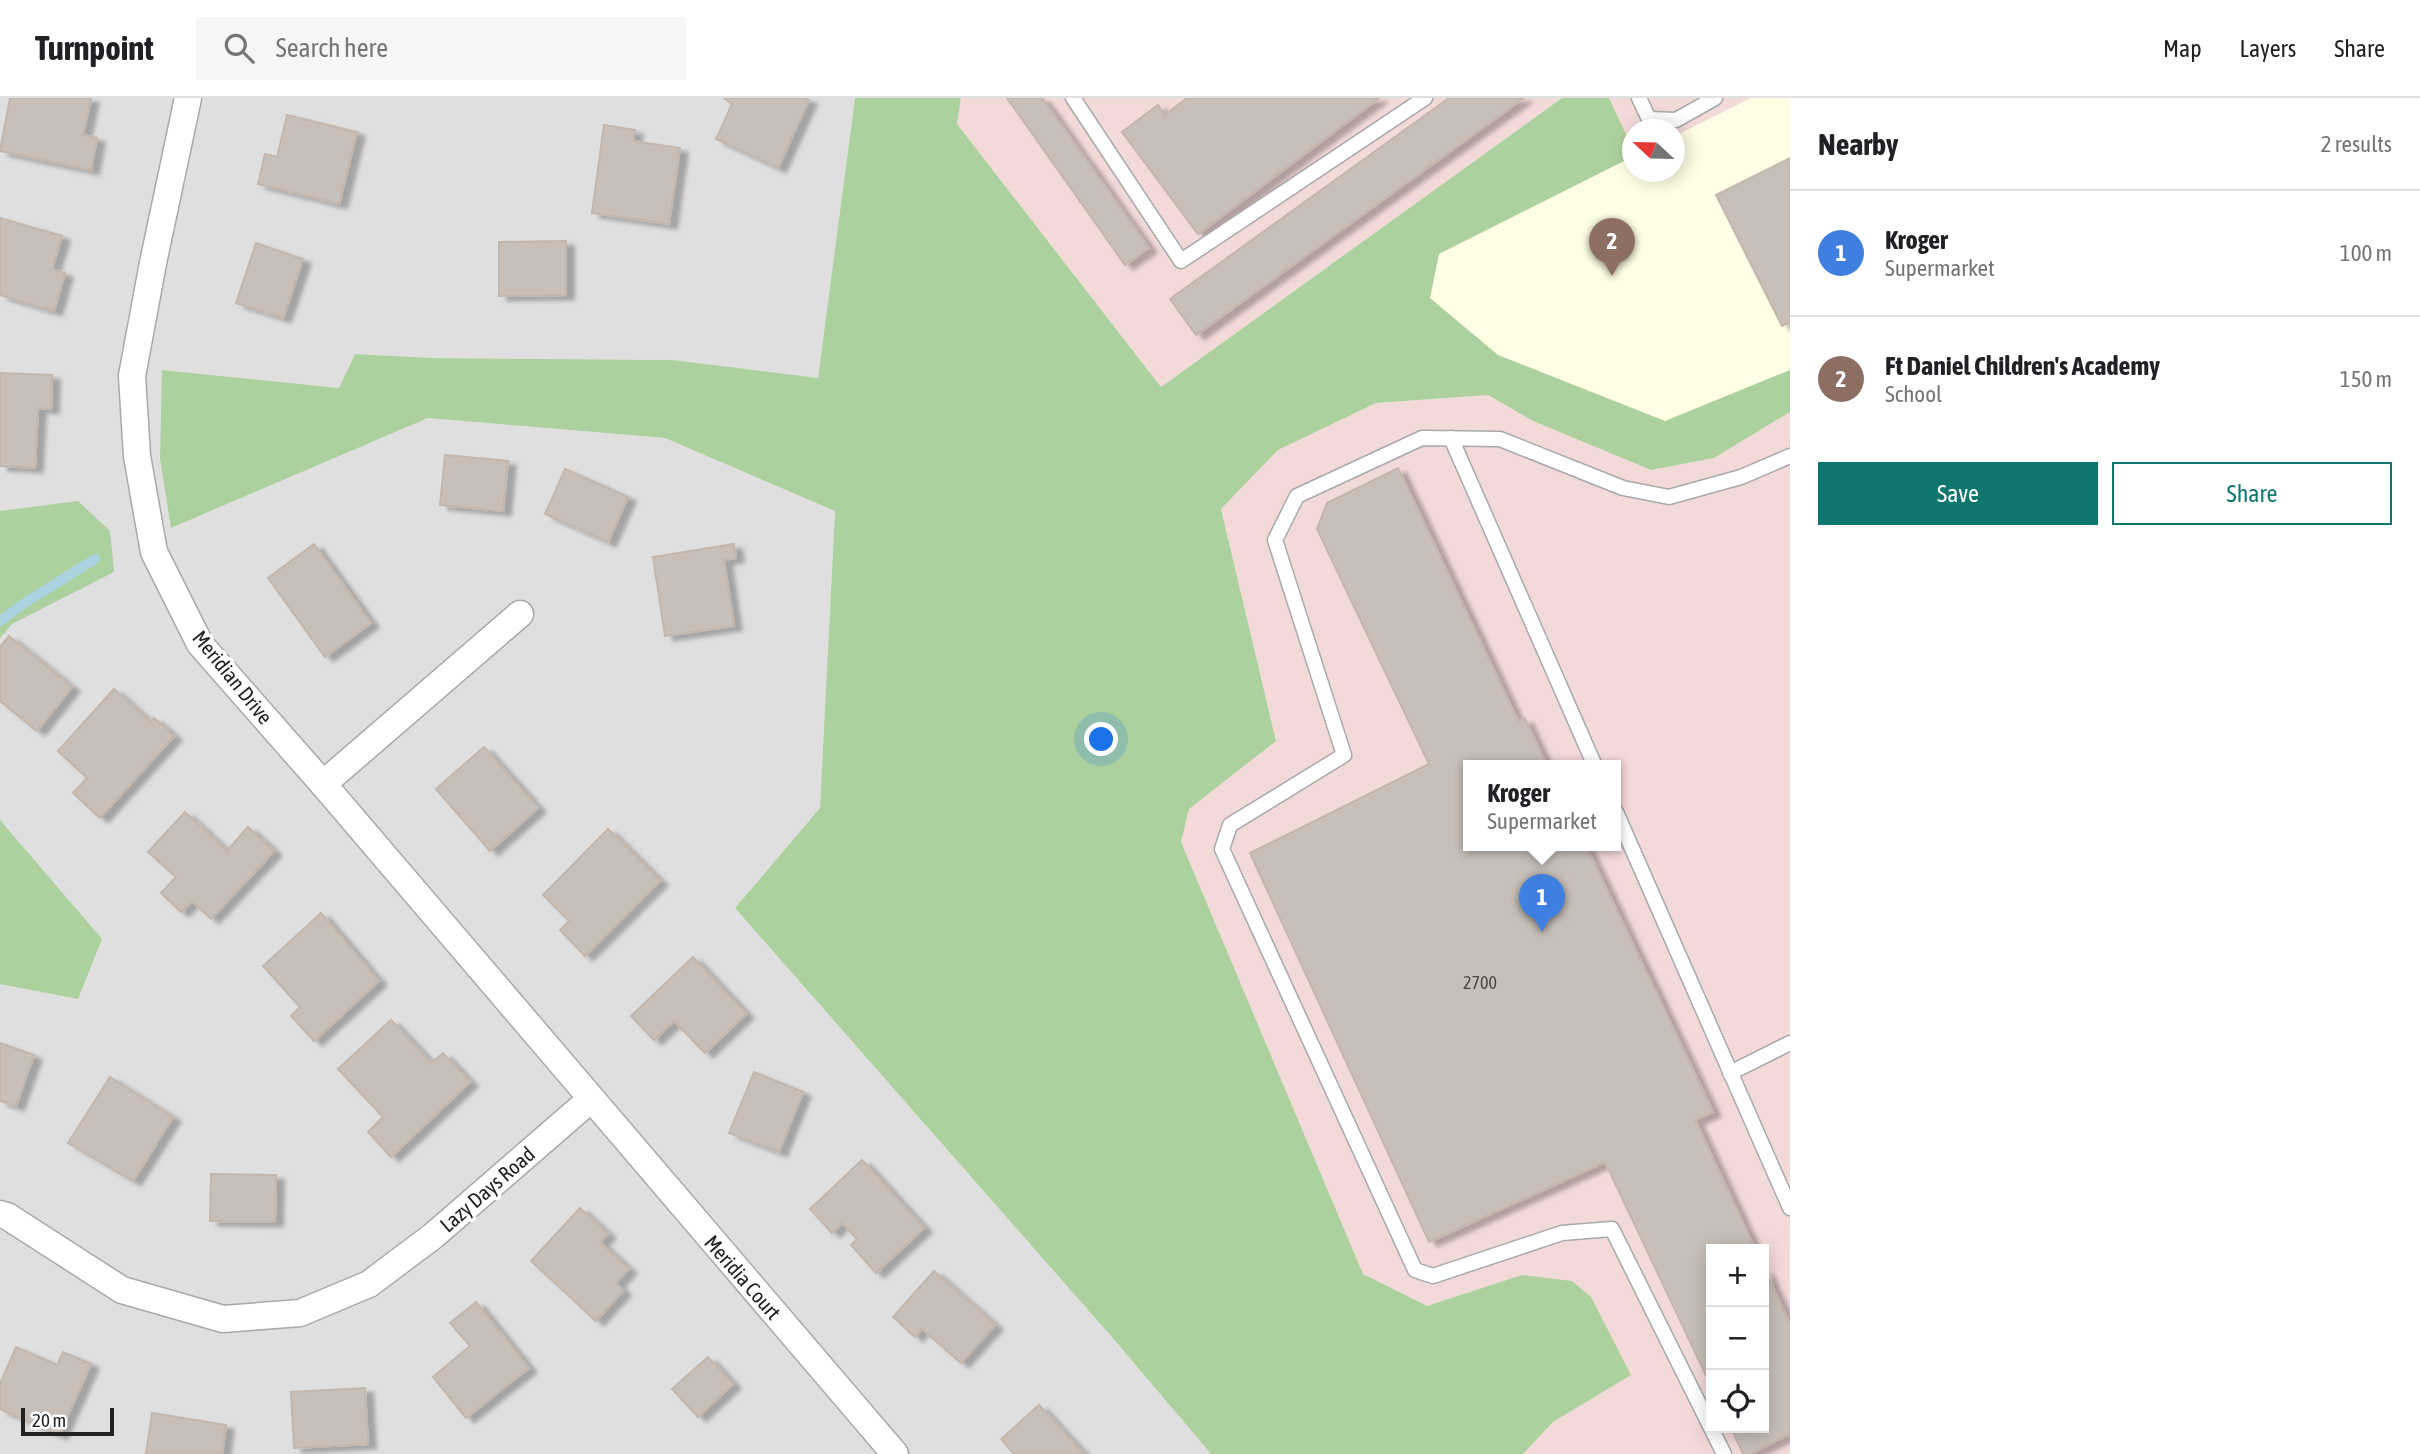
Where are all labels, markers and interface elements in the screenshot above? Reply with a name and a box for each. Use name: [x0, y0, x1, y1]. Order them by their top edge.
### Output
search box: [196, 17, 686, 80]
text: Turnpoint: [35, 29, 154, 67]
icon: search: [220, 29, 258, 67]
text: Search here: [276, 33, 388, 63]
text: Map: [2163, 35, 2202, 62]
text: Layers: [2240, 35, 2296, 62]
text: Share: [2334, 35, 2385, 62]
north arrow: [1622, 119, 1685, 182]
text: Nearby: [1818, 127, 1898, 161]
text: 2 results: [2321, 131, 2392, 157]
pin: 2: [1589, 218, 1635, 276]
text: Kroger: [1885, 225, 1948, 255]
text: 1: [1836, 240, 1846, 266]
text: 100 m: [2340, 240, 2392, 266]
text: Supermarket: [1885, 255, 1995, 281]
text: Ft Daniel Children's Academy: [1885, 351, 2160, 381]
text: 2: [1836, 366, 1846, 392]
text: 150 m: [2340, 366, 2392, 392]
text: School: [1885, 381, 1942, 407]
button: Save: [1818, 462, 2098, 525]
button: Share: [2112, 462, 2392, 525]
street label: Meridian Drive: [188, 626, 278, 728]
your location: [1084, 722, 1118, 756]
popup: [1463, 760, 1621, 851]
text: Kroger: [1487, 778, 1550, 808]
text: Supermarket: [1487, 808, 1597, 834]
pin: 1: [1519, 874, 1565, 932]
house number: 2700: [1463, 972, 1497, 993]
street label: Lazy Days Road: [435, 1141, 539, 1237]
street label: Meridia Court: [700, 1230, 786, 1324]
map controls: [1706, 1244, 1769, 1433]
button: +: [1706, 1244, 1769, 1307]
button: −: [1706, 1307, 1769, 1370]
button: locate: [1706, 1370, 1769, 1433]
scale bar: [21, 1405, 114, 1437]
text: 20 m: [32, 1409, 66, 1431]

